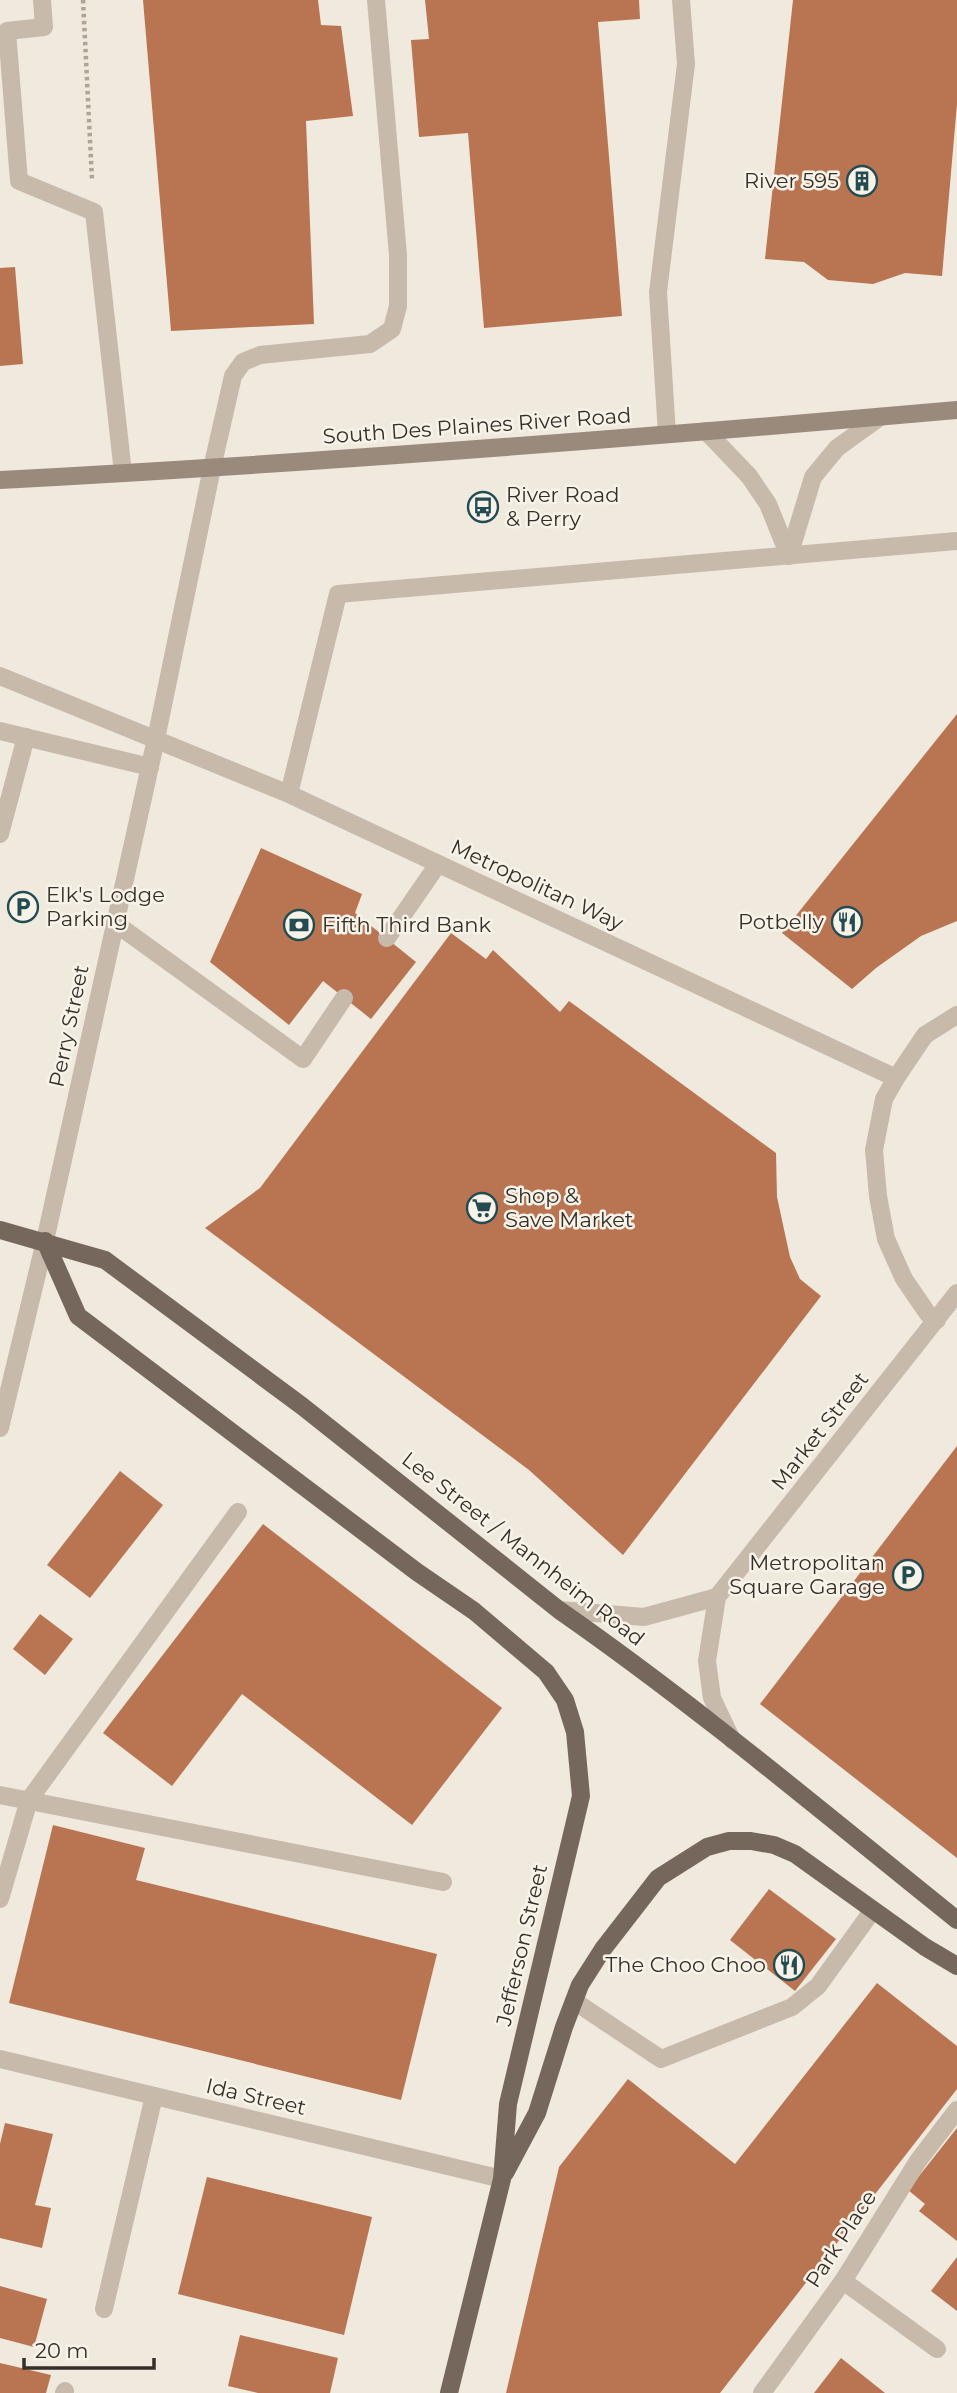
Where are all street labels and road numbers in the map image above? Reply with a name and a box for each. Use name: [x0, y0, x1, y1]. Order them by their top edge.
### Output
street label: South Des Plaines River Road: [322, 402, 632, 449]
street label: Metropolitan Way: [447, 834, 628, 936]
street label: Perry Street: [43, 962, 94, 1089]
street label: Market Street: [766, 1367, 873, 1495]
street label: Lee Street / Mannheim Road: [397, 1446, 649, 1651]
street label: Jefferson Street: [491, 1862, 552, 2029]
street label: Ida Street: [204, 2073, 309, 2120]
street label: Park Place: [800, 2185, 881, 2292]

